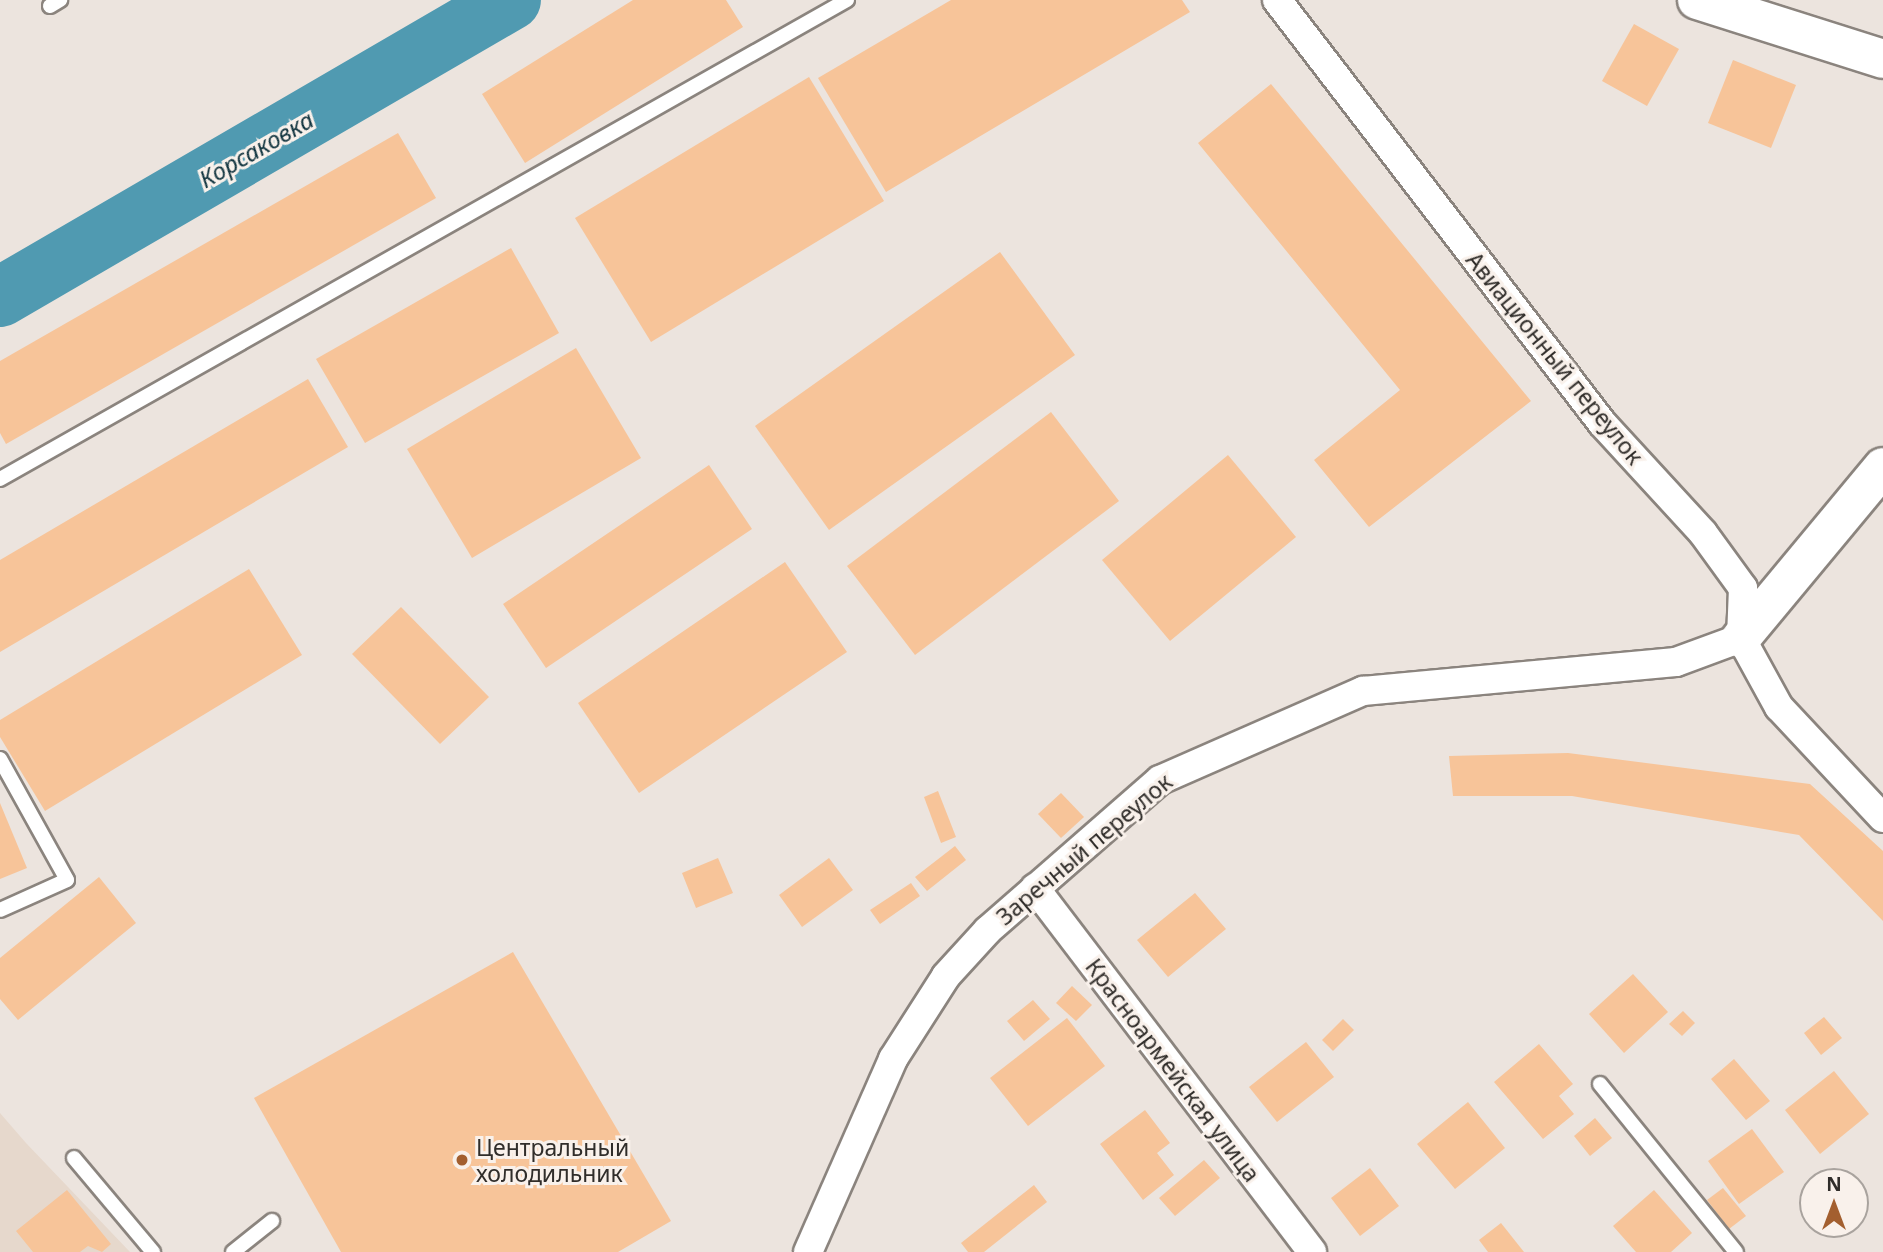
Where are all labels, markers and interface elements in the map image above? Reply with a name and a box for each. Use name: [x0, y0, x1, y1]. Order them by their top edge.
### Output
water label: Корсаковка: [194, 105, 318, 193]
street label: Авиационный переулок: [1461, 246, 1649, 470]
street label: Заречный переулок: [991, 768, 1177, 930]
street label: Красноармейская улица: [1080, 953, 1266, 1187]
place label: Центральный холодильник: [476, 1133, 629, 1187]
marker: Центральный холодильник: [454, 1152, 470, 1168]
north arrow: [1799, 1168, 1869, 1238]
text: N: [1826, 1171, 1842, 1197]

